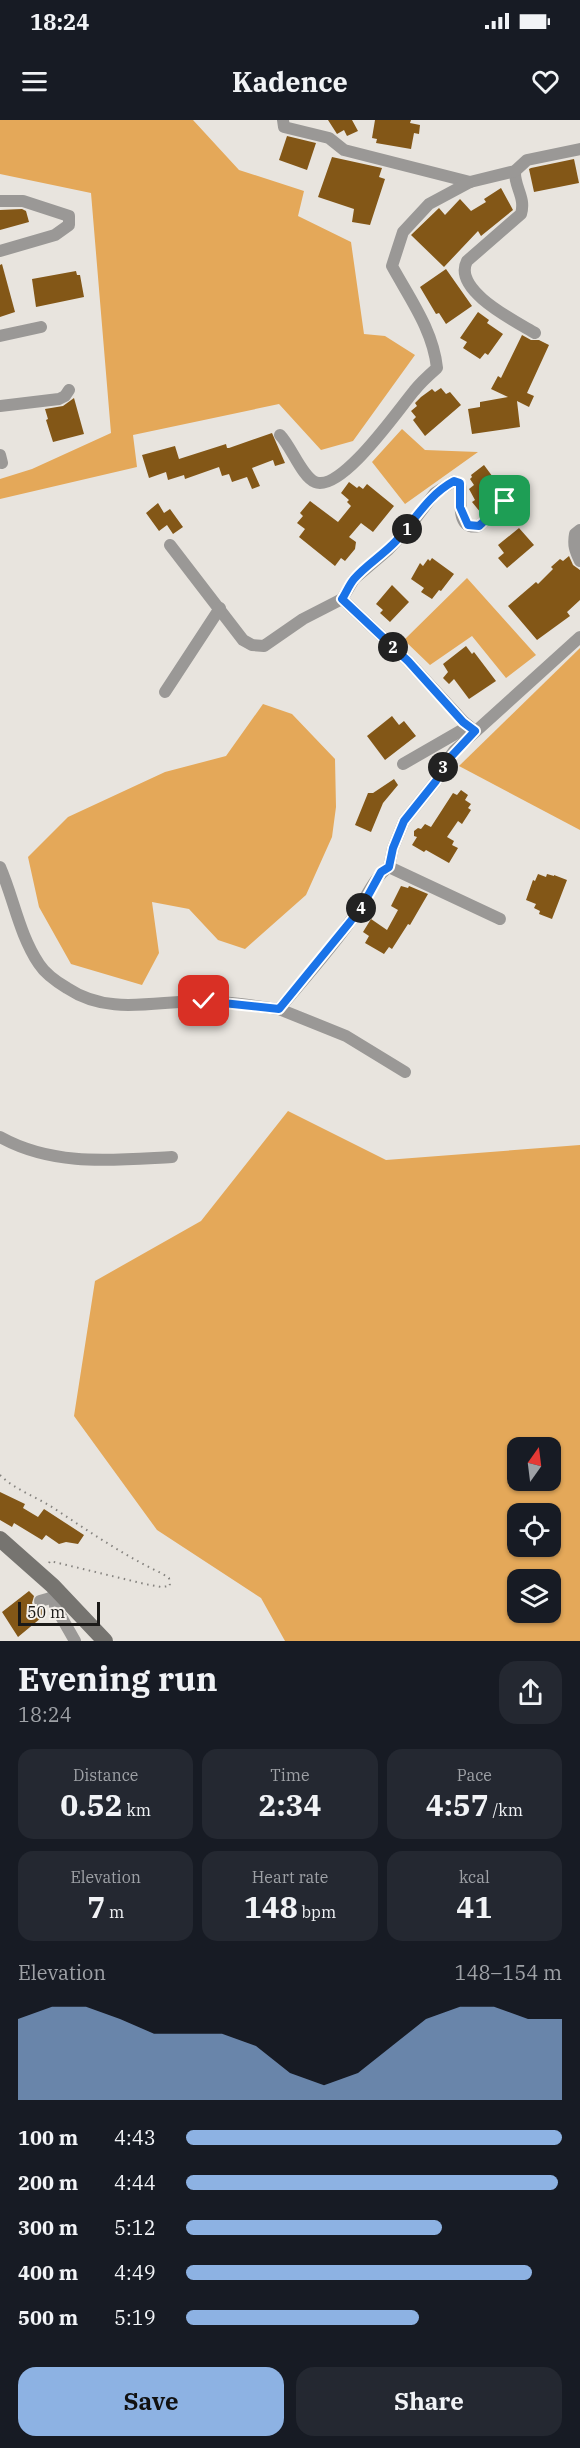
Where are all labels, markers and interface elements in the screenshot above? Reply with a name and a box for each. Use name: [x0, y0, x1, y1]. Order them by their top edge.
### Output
text: 18:24: [30, 7, 89, 36]
text: Kadence: [232, 64, 348, 99]
icon: menu: [18, 65, 51, 98]
icon: heart: [529, 65, 562, 98]
pin: [479, 475, 530, 526]
icon: arrive: [488, 484, 521, 517]
pin: 1: [392, 514, 422, 544]
text: 1: [402, 519, 412, 539]
pin: 2: [378, 632, 408, 662]
text: 2: [388, 637, 398, 657]
pin: 3: [428, 752, 458, 782]
text: 3: [438, 757, 448, 777]
pin: 4: [346, 893, 376, 923]
text: 4: [356, 898, 366, 918]
pin: [178, 975, 229, 1026]
icon: check: [187, 984, 220, 1017]
north arrow: [507, 1437, 561, 1491]
map controls: [507, 1437, 561, 1623]
button: locate: [507, 1503, 561, 1557]
button: layers: [507, 1569, 561, 1623]
scale bar: [18, 1599, 100, 1626]
text: 50 m: [27, 1602, 65, 1622]
text: Evening run: [18, 1657, 218, 1700]
button: share: [499, 1661, 562, 1724]
text: 18:24: [18, 1701, 72, 1728]
text: Distance: [73, 1765, 138, 1785]
text: Time: [270, 1765, 310, 1785]
text: Pace: [457, 1765, 492, 1785]
text: 0.52: [60, 1785, 123, 1824]
text: 2:34: [258, 1785, 322, 1824]
text: 4:57: [426, 1785, 489, 1824]
text: km: [123, 1800, 151, 1820]
text: /km: [489, 1800, 523, 1820]
text: Elevation: [70, 1867, 141, 1887]
text: Heart rate: [252, 1867, 328, 1887]
text: kcal: [459, 1867, 490, 1887]
text: 7: [87, 1887, 105, 1926]
text: 148: [244, 1887, 298, 1926]
text: 41: [456, 1887, 492, 1926]
text: m: [105, 1902, 124, 1922]
text: bpm: [298, 1902, 336, 1922]
text: Elevation: [18, 1959, 106, 1986]
text: 148–154 m: [455, 1959, 562, 1986]
text: 100 m: [18, 2124, 78, 2151]
text: 4:43: [114, 2124, 156, 2151]
text: 200 m: [18, 2169, 78, 2196]
text: 4:44: [114, 2169, 156, 2196]
text: 300 m: [18, 2214, 78, 2241]
text: 5:12: [114, 2214, 156, 2241]
text: 400 m: [18, 2259, 78, 2286]
text: 4:49: [114, 2259, 156, 2286]
text: 500 m: [18, 2304, 78, 2331]
text: 5:19: [114, 2304, 156, 2331]
button: Save: [18, 2367, 284, 2436]
button: Share: [296, 2367, 562, 2436]

